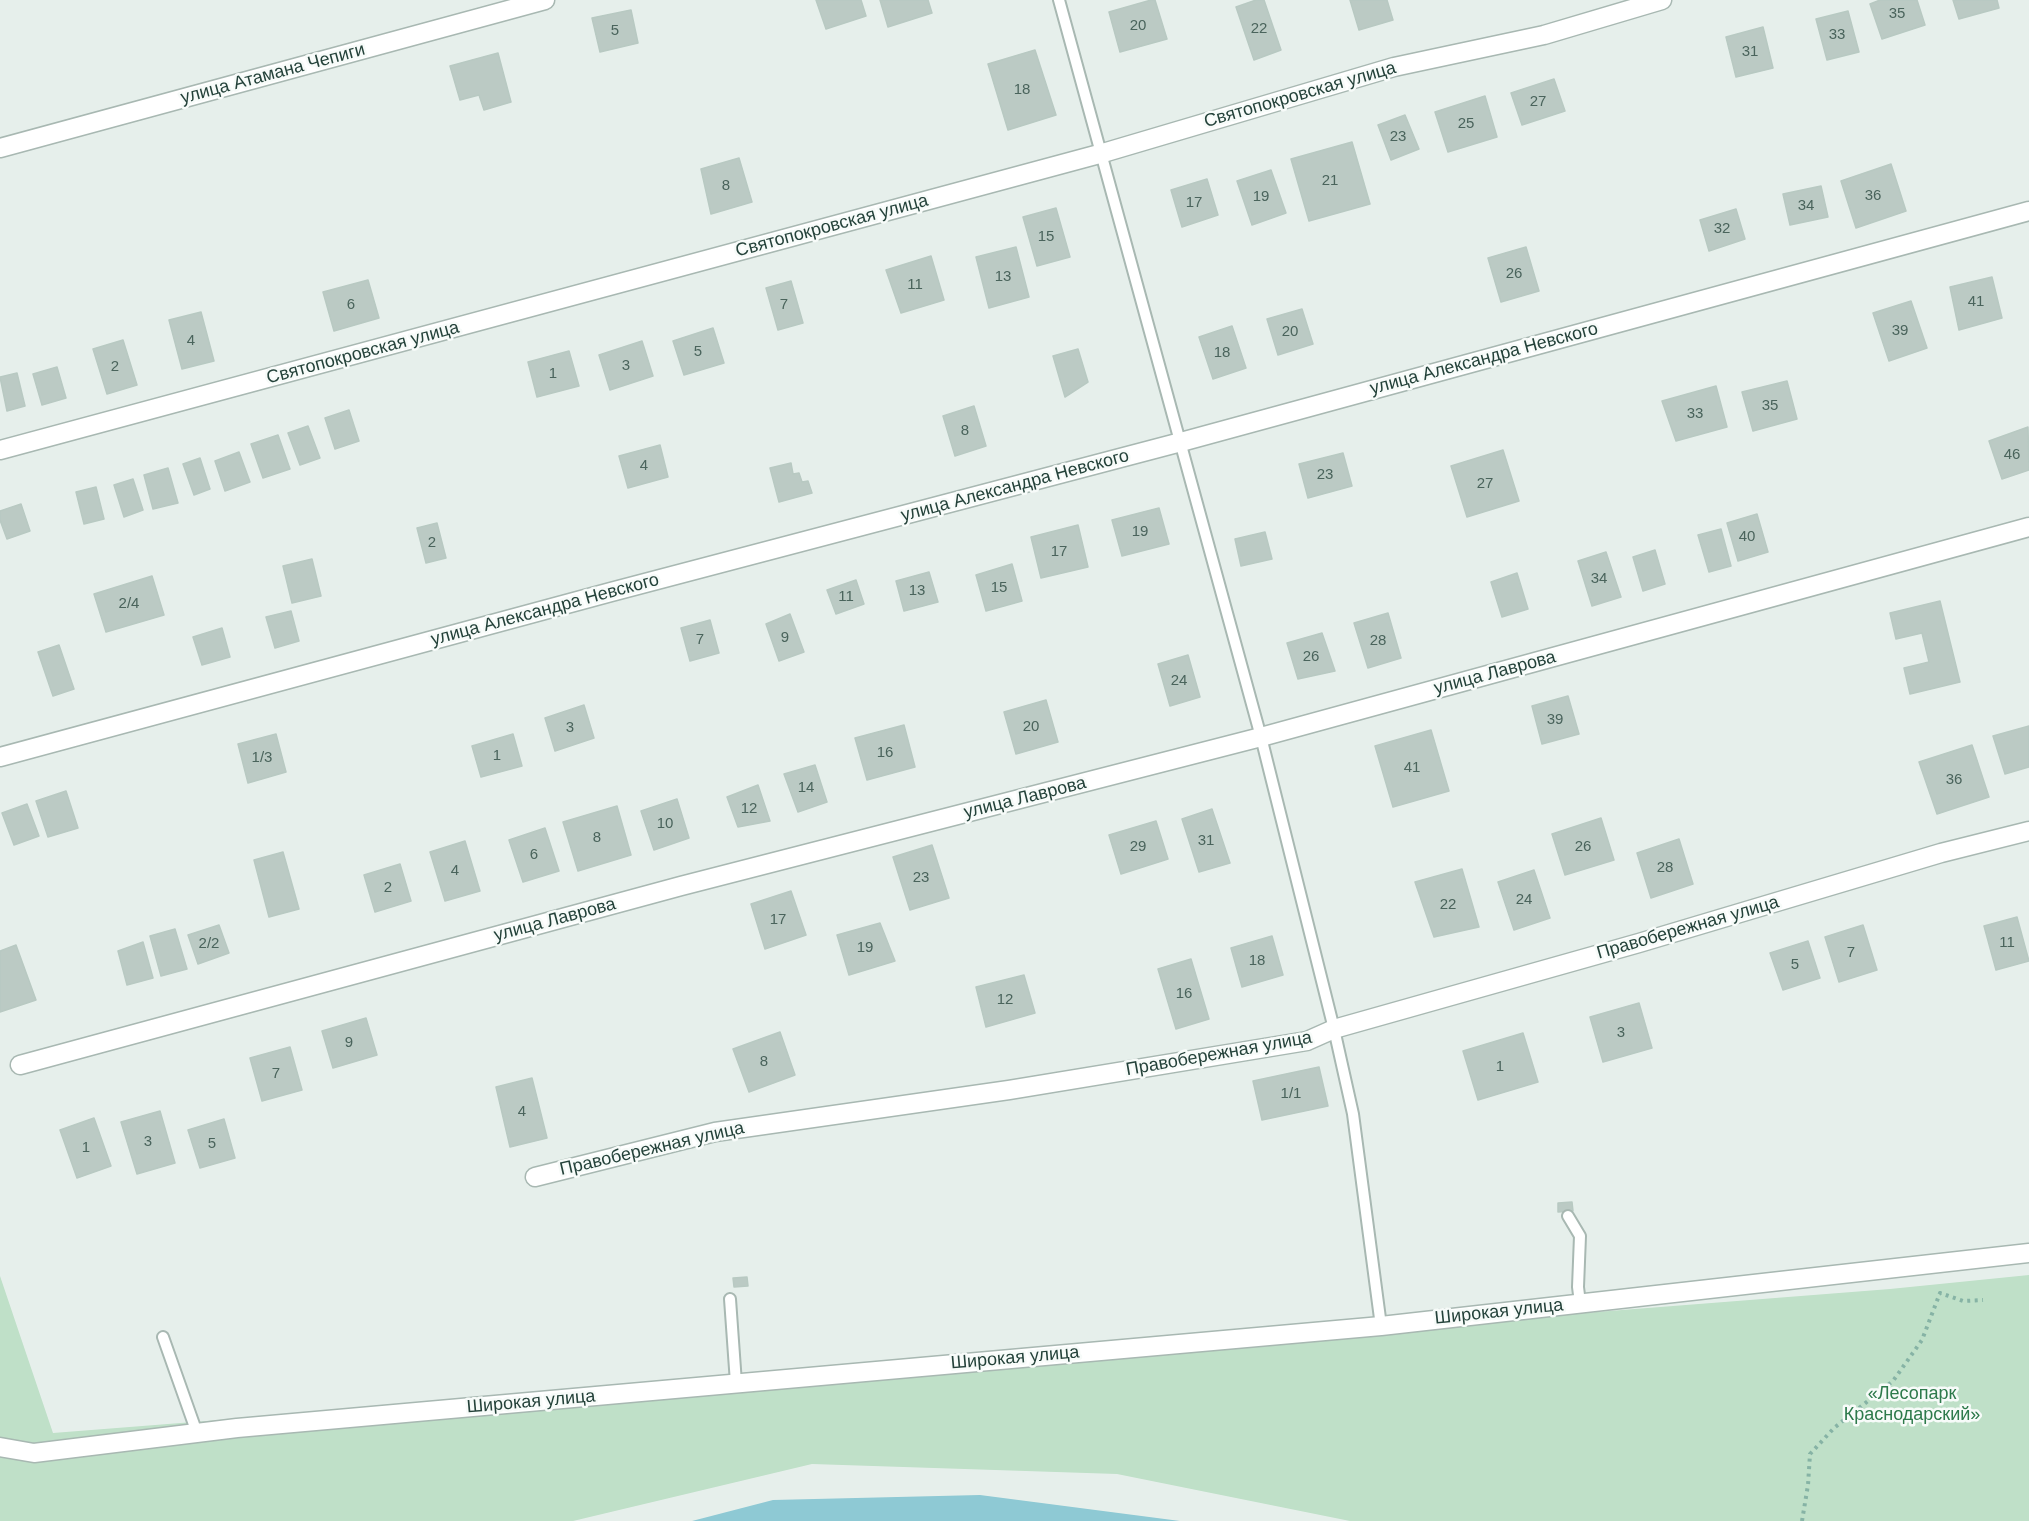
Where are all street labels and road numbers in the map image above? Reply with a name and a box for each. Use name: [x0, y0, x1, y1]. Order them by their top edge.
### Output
street label: улица Атамана Чепиги: [178, 39, 368, 109]
street label: Святопокровская улица: [1202, 57, 1398, 133]
street label: Святопокровская улица: [733, 190, 931, 262]
street label: Святопокровская улица: [264, 317, 462, 389]
street label: улица Александра Невского: [1368, 318, 1600, 400]
street label: улица Александра Невского: [899, 445, 1131, 527]
street label: улица Александра Невского: [429, 569, 661, 651]
street label: улица Лаврова: [1432, 646, 1558, 700]
street label: улица Лаврова: [962, 772, 1088, 824]
street label: Правобережная улица: [1594, 892, 1782, 964]
street label: улица Лаврова: [492, 893, 618, 947]
street label: Правобережная улица: [1124, 1027, 1314, 1081]
street label: Правобережная улица: [558, 1117, 746, 1181]
street label: Широкая улица: [1434, 1295, 1564, 1329]
street label: Широкая улица: [950, 1342, 1080, 1374]
street label: Широкая улица: [466, 1386, 596, 1418]

